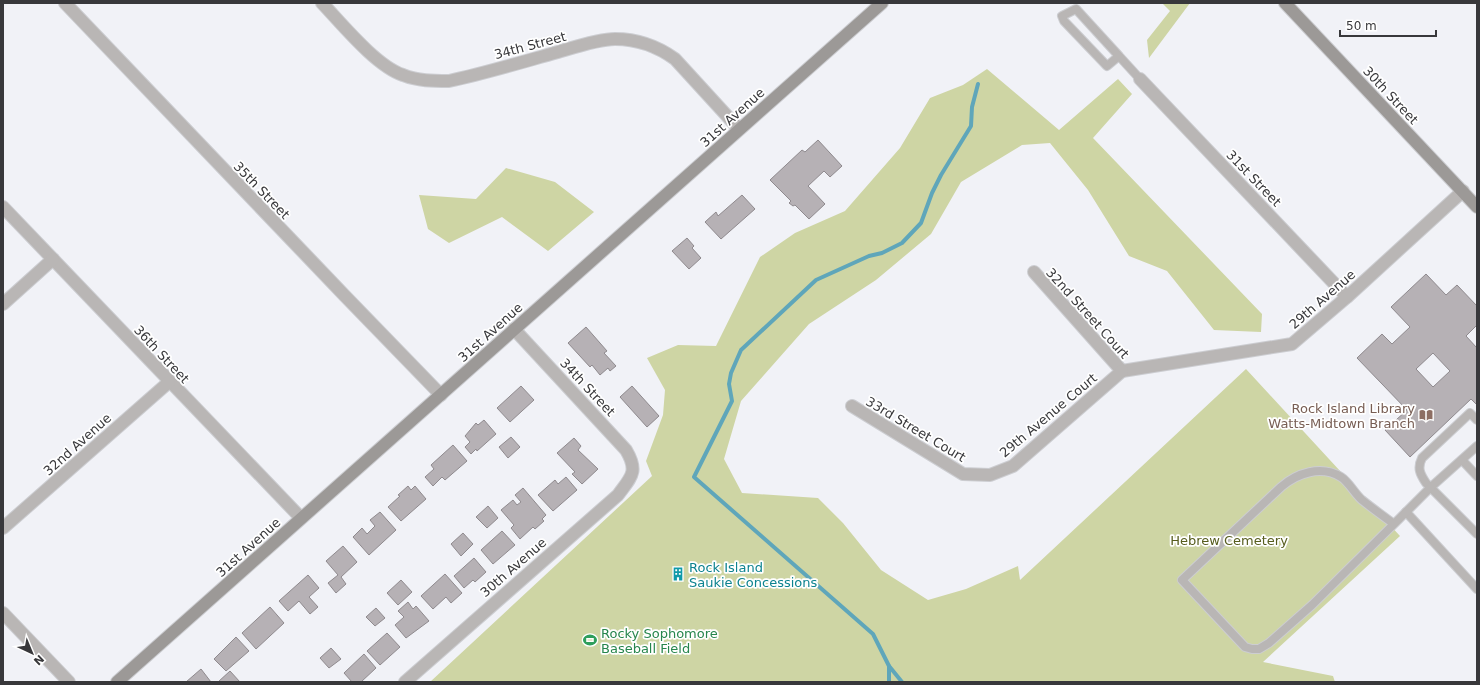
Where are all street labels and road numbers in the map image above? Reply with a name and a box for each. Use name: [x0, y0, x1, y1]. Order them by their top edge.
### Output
street label: 34th Street: [493, 29, 568, 62]
street label: 30th Street: [1360, 63, 1421, 127]
street label: 31st Avenue: [697, 85, 767, 150]
street label: 31st Street: [1223, 147, 1284, 209]
street label: 35th Street: [231, 159, 293, 222]
street label: 32nd Street Court: [1043, 265, 1132, 362]
street label: 29th Avenue: [1286, 267, 1358, 332]
street label: 31st Avenue: [455, 300, 525, 365]
street label: 36th Street: [131, 322, 192, 386]
street label: 34th Street: [557, 355, 618, 419]
street label: 29th Avenue Court: [997, 370, 1100, 460]
street label: 33rd Street Court: [863, 394, 968, 465]
street label: 32nd Avenue: [41, 410, 114, 479]
street label: 31st Avenue: [213, 515, 283, 580]
street label: 30th Avenue: [477, 535, 549, 600]

